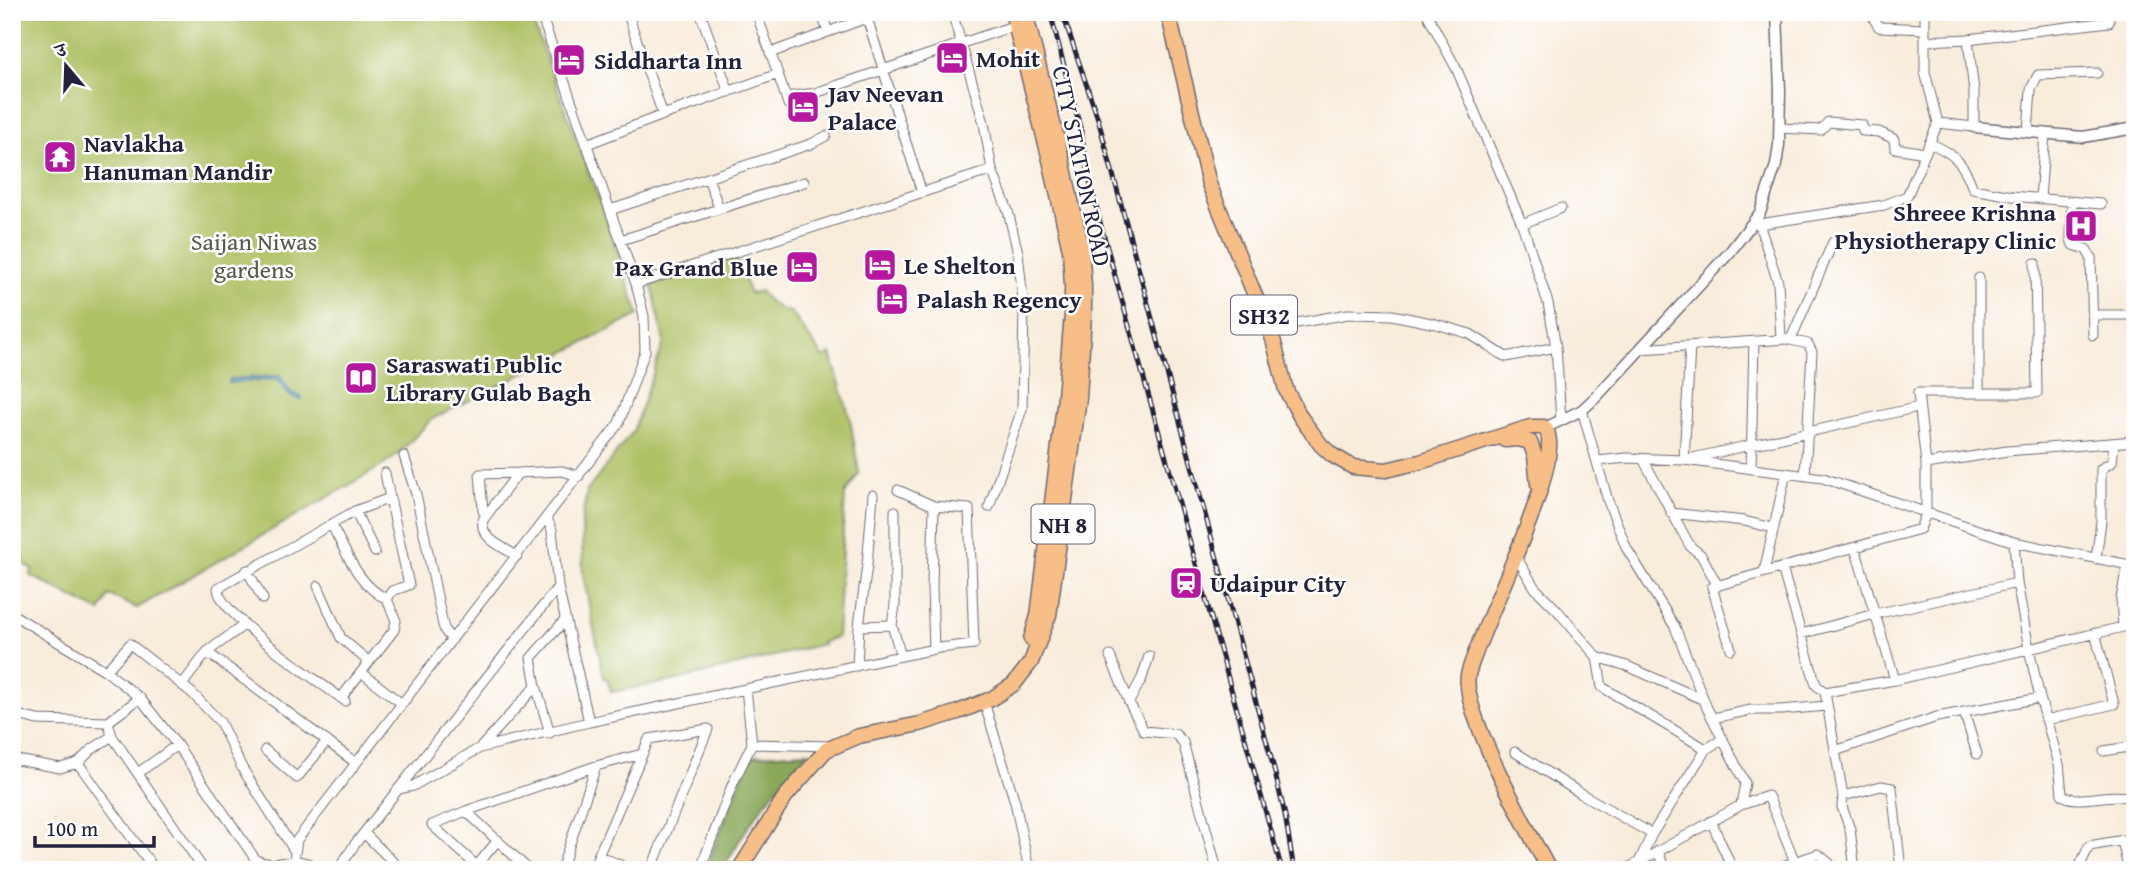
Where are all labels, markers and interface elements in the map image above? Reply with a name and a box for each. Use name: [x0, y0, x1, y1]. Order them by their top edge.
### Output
north arrow: [32, 32, 102, 102]
text: उ: [49, 35, 71, 65]
hotel icon: Mohit: [933, 39, 971, 77]
hotel icon: Siddharta Inn: [550, 41, 588, 79]
place label: Mohit: [976, 41, 1040, 76]
place label: Siddharta Inn: [594, 43, 742, 78]
street label: CITY STATION ROAD: [1044, 63, 1120, 269]
place label: Jav Neevan Palace: [824, 76, 944, 139]
hotel icon: Jav Neevan Palace: [784, 88, 822, 126]
place label: Navlakha Hanuman Mandir: [84, 126, 273, 189]
temple icon: Navlakha Hanuman Mandir: [41, 138, 79, 176]
place label: Shreee Krishna Physiotherapy Clinic: [1834, 195, 2057, 258]
hospital icon: Shreee Krishna Physiotherapy Clinic: [2062, 207, 2100, 245]
park label: Saijan Niwas gardens: [191, 224, 317, 287]
hotel icon: Le Shelton: [861, 246, 899, 284]
hotel icon: Pax Grand Blue: [783, 248, 821, 286]
place label: Le Shelton: [904, 248, 1016, 283]
place label: Pax Grand Blue: [615, 250, 778, 285]
hotel icon: Palash Regency: [873, 280, 911, 318]
place label: Palash Regency: [917, 282, 1082, 317]
road number: SH32: [1231, 296, 1297, 334]
place label: Saraswati Public Library Gulab Bagh: [386, 347, 591, 410]
library icon: Saraswati Public Library Gulab Bagh: [342, 359, 380, 397]
road number: NH 8: [1032, 504, 1094, 544]
station icon: Udaipur City: [1167, 564, 1205, 602]
place label: Udaipur City: [1210, 566, 1347, 601]
scale bar: [35, 805, 154, 849]
text: 100 m: [46, 813, 98, 844]

